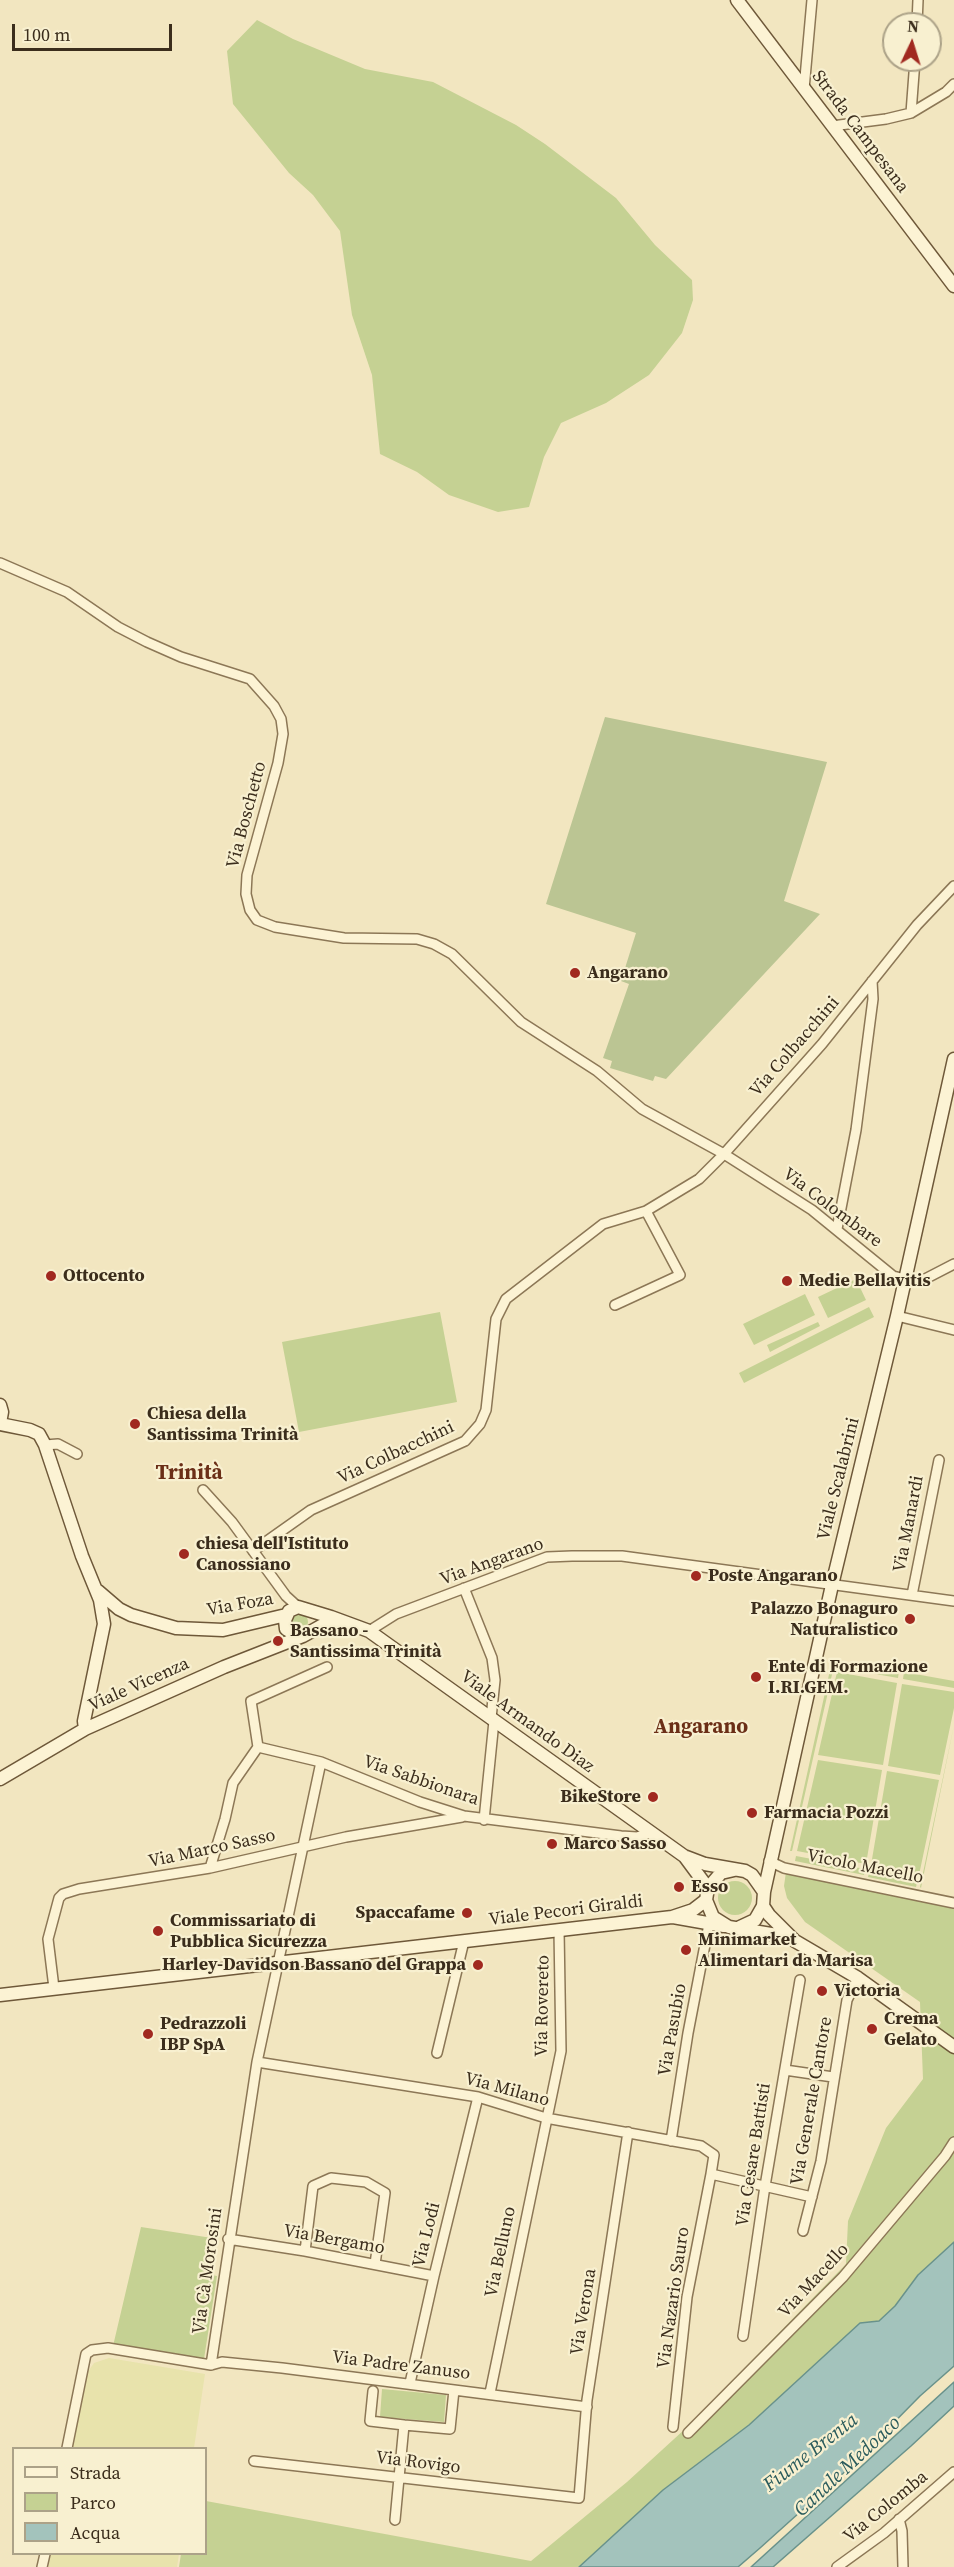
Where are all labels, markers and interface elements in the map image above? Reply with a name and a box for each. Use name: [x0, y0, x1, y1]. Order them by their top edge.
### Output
scale bar: [15, 12, 176, 50]
north arrow: [882, 12, 942, 72]
text: N: [907, 15, 920, 37]
text: 100 m: [23, 22, 70, 47]
street label: Strada Campesana: [807, 66, 913, 198]
street label: Via Boschetto: [222, 759, 272, 871]
place label: Angarano: [587, 962, 668, 984]
marker: Angarano: [568, 966, 582, 980]
street label: Via Colbacchini: [745, 992, 845, 1102]
street label: Via Colombare: [778, 1164, 886, 1252]
place label: Ottocento: [63, 1265, 145, 1287]
marker: Ottocento: [44, 1269, 58, 1283]
place label: Medie Bellavitis: [799, 1270, 931, 1292]
marker: Medie Bellavitis: [780, 1274, 794, 1288]
place label: Chiesa della Santissima Trinità: [147, 1403, 299, 1446]
street label: Viale Scalabrini: [813, 1415, 865, 1543]
marker: Chiesa della Santissima Trinità: [128, 1417, 142, 1431]
street label: Via Colbacchini: [334, 1417, 458, 1489]
district label: Trinità: [155, 1461, 223, 1487]
street label: Via Manardi: [889, 1474, 929, 1574]
place label: chiesa dell'Istituto Canossiano: [196, 1533, 349, 1576]
street label: Via Angarano: [437, 1533, 547, 1591]
marker: chiesa dell'Istituto Canossiano: [177, 1547, 191, 1561]
place label: Poste Angarano: [708, 1565, 838, 1587]
marker: Poste Angarano: [689, 1569, 703, 1583]
street label: Via Foza: [205, 1589, 275, 1621]
place label: Palazzo Bonaguro Naturalistico: [750, 1598, 898, 1640]
marker: Palazzo Bonaguro Naturalistico: [903, 1612, 917, 1626]
place label: Bassano - Santissima Trinità: [290, 1620, 442, 1662]
marker: Bassano - Santissima Trinità: [271, 1634, 285, 1648]
street label: Viale Vicenza: [85, 1653, 193, 1717]
place label: Ente di Formazione I.RI.GEM.: [768, 1656, 928, 1698]
street label: Viale Armando Diaz: [456, 1666, 598, 1778]
marker: Ente di Formazione I.RI.GEM.: [749, 1670, 763, 1684]
district label: Angarano: [654, 1715, 748, 1741]
street label: Via Sabbionara: [360, 1751, 482, 1811]
place label: BikeStore: [560, 1786, 641, 1808]
marker: BikeStore: [646, 1790, 660, 1804]
place label: Farmacia Pozzi: [764, 1802, 889, 1824]
marker: Farmacia Pozzi: [745, 1806, 759, 1820]
street label: Via Marco Sasso: [146, 1825, 278, 1873]
place label: Marco Sasso: [564, 1833, 666, 1855]
marker: Marco Sasso: [545, 1837, 559, 1851]
street label: Vicolo Macello: [805, 1845, 925, 1889]
place label: Esso: [691, 1876, 728, 1898]
marker: Esso: [672, 1880, 686, 1894]
street label: Viale Pecori Giraldi: [488, 1891, 644, 1931]
place label: Spaccafame: [355, 1902, 455, 1924]
marker: Spaccafame: [460, 1906, 474, 1920]
place label: Commissariato di Pubblica Sicurezza: [170, 1910, 327, 1952]
marker: Commissariato di Pubblica Sicurezza: [151, 1924, 165, 1938]
place label: Minimarket Alimentari da Marisa: [698, 1929, 873, 1972]
marker: Minimarket Alimentari da Marisa: [679, 1943, 693, 1957]
place label: Harley-Davidson Bassano del Grappa: [162, 1954, 466, 1976]
street label: Via Rovereto: [531, 1955, 555, 2057]
marker: Harley-Davidson Bassano del Grappa: [471, 1958, 485, 1972]
place label: Victoria: [834, 1980, 900, 2002]
street label: Via Pasubio: [654, 1982, 692, 2078]
marker: Victoria: [815, 1984, 829, 1998]
place label: Crema Gelato: [884, 2008, 938, 2050]
place label: Pedrazzoli IBP SpA: [160, 2013, 247, 2056]
street label: Via Generale Cantore: [787, 2015, 837, 2187]
marker: Crema Gelato: [865, 2022, 879, 2036]
marker: Pedrazzoli IBP SpA: [141, 2027, 155, 2041]
street label: Via Milano: [462, 2068, 552, 2112]
street label: Via Cesare Battisti: [732, 2082, 776, 2228]
street label: Via Lodi: [408, 2200, 446, 2270]
street label: Via Belluno: [481, 2205, 521, 2299]
street label: Via Cà Morosini: [188, 2206, 228, 2336]
street label: Via Bergamo: [282, 2220, 386, 2260]
street label: Via Nazario Sauro: [653, 2226, 695, 2370]
street label: Via Macello: [774, 2239, 854, 2323]
street label: Via Verona: [566, 2267, 602, 2357]
street label: Via Padre Zanuso: [331, 2347, 471, 2385]
water label: Fiume Brenta: [759, 2409, 863, 2497]
water label: Canale Medoaco: [790, 2412, 906, 2522]
legend: [12, 2447, 207, 2555]
street label: Via Rovigo: [374, 2447, 462, 2479]
text: Strada: [70, 2460, 121, 2485]
street label: Via Colomba: [839, 2466, 933, 2548]
text: Parco: [70, 2490, 116, 2515]
text: Acqua: [70, 2520, 120, 2545]

